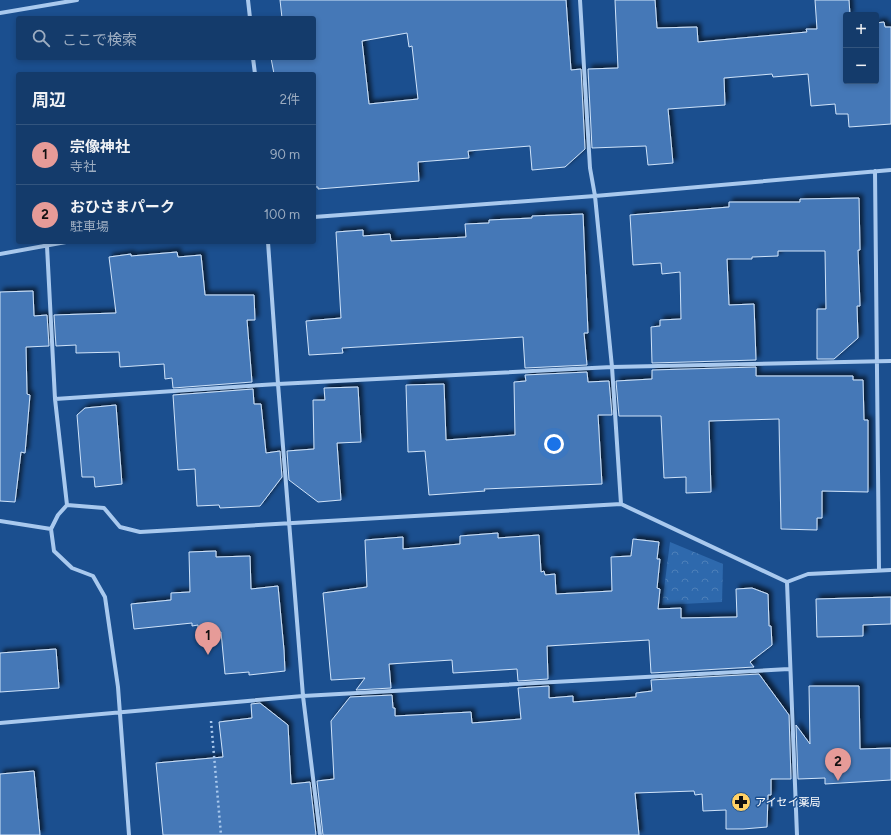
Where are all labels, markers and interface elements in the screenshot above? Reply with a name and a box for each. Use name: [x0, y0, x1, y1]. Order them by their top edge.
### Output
map controls: [843, 12, 879, 84]
button: +: [843, 12, 879, 48]
search box: [16, 16, 316, 60]
icon: search: [30, 27, 52, 49]
text: ここで検索: [62, 31, 137, 49]
button: −: [843, 48, 879, 84]
text: 周辺: [32, 90, 66, 110]
text: 2件: [280, 92, 300, 107]
text: 宗像神社: [70, 138, 130, 156]
text: 1: [42, 147, 48, 162]
text: 90 m: [270, 147, 300, 162]
text: 寺社: [70, 159, 96, 174]
text: おひさまパーク: [70, 198, 175, 216]
text: 2: [41, 207, 49, 222]
text: 100 m: [264, 207, 300, 222]
text: 駐車場: [70, 219, 109, 234]
your location: [544, 434, 564, 454]
pin: 1: [195, 622, 221, 655]
pin: 2: [825, 748, 851, 781]
pharmacy icon: アイセイ薬局: [730, 791, 752, 813]
place label: アイセイ薬局: [755, 796, 820, 809]

